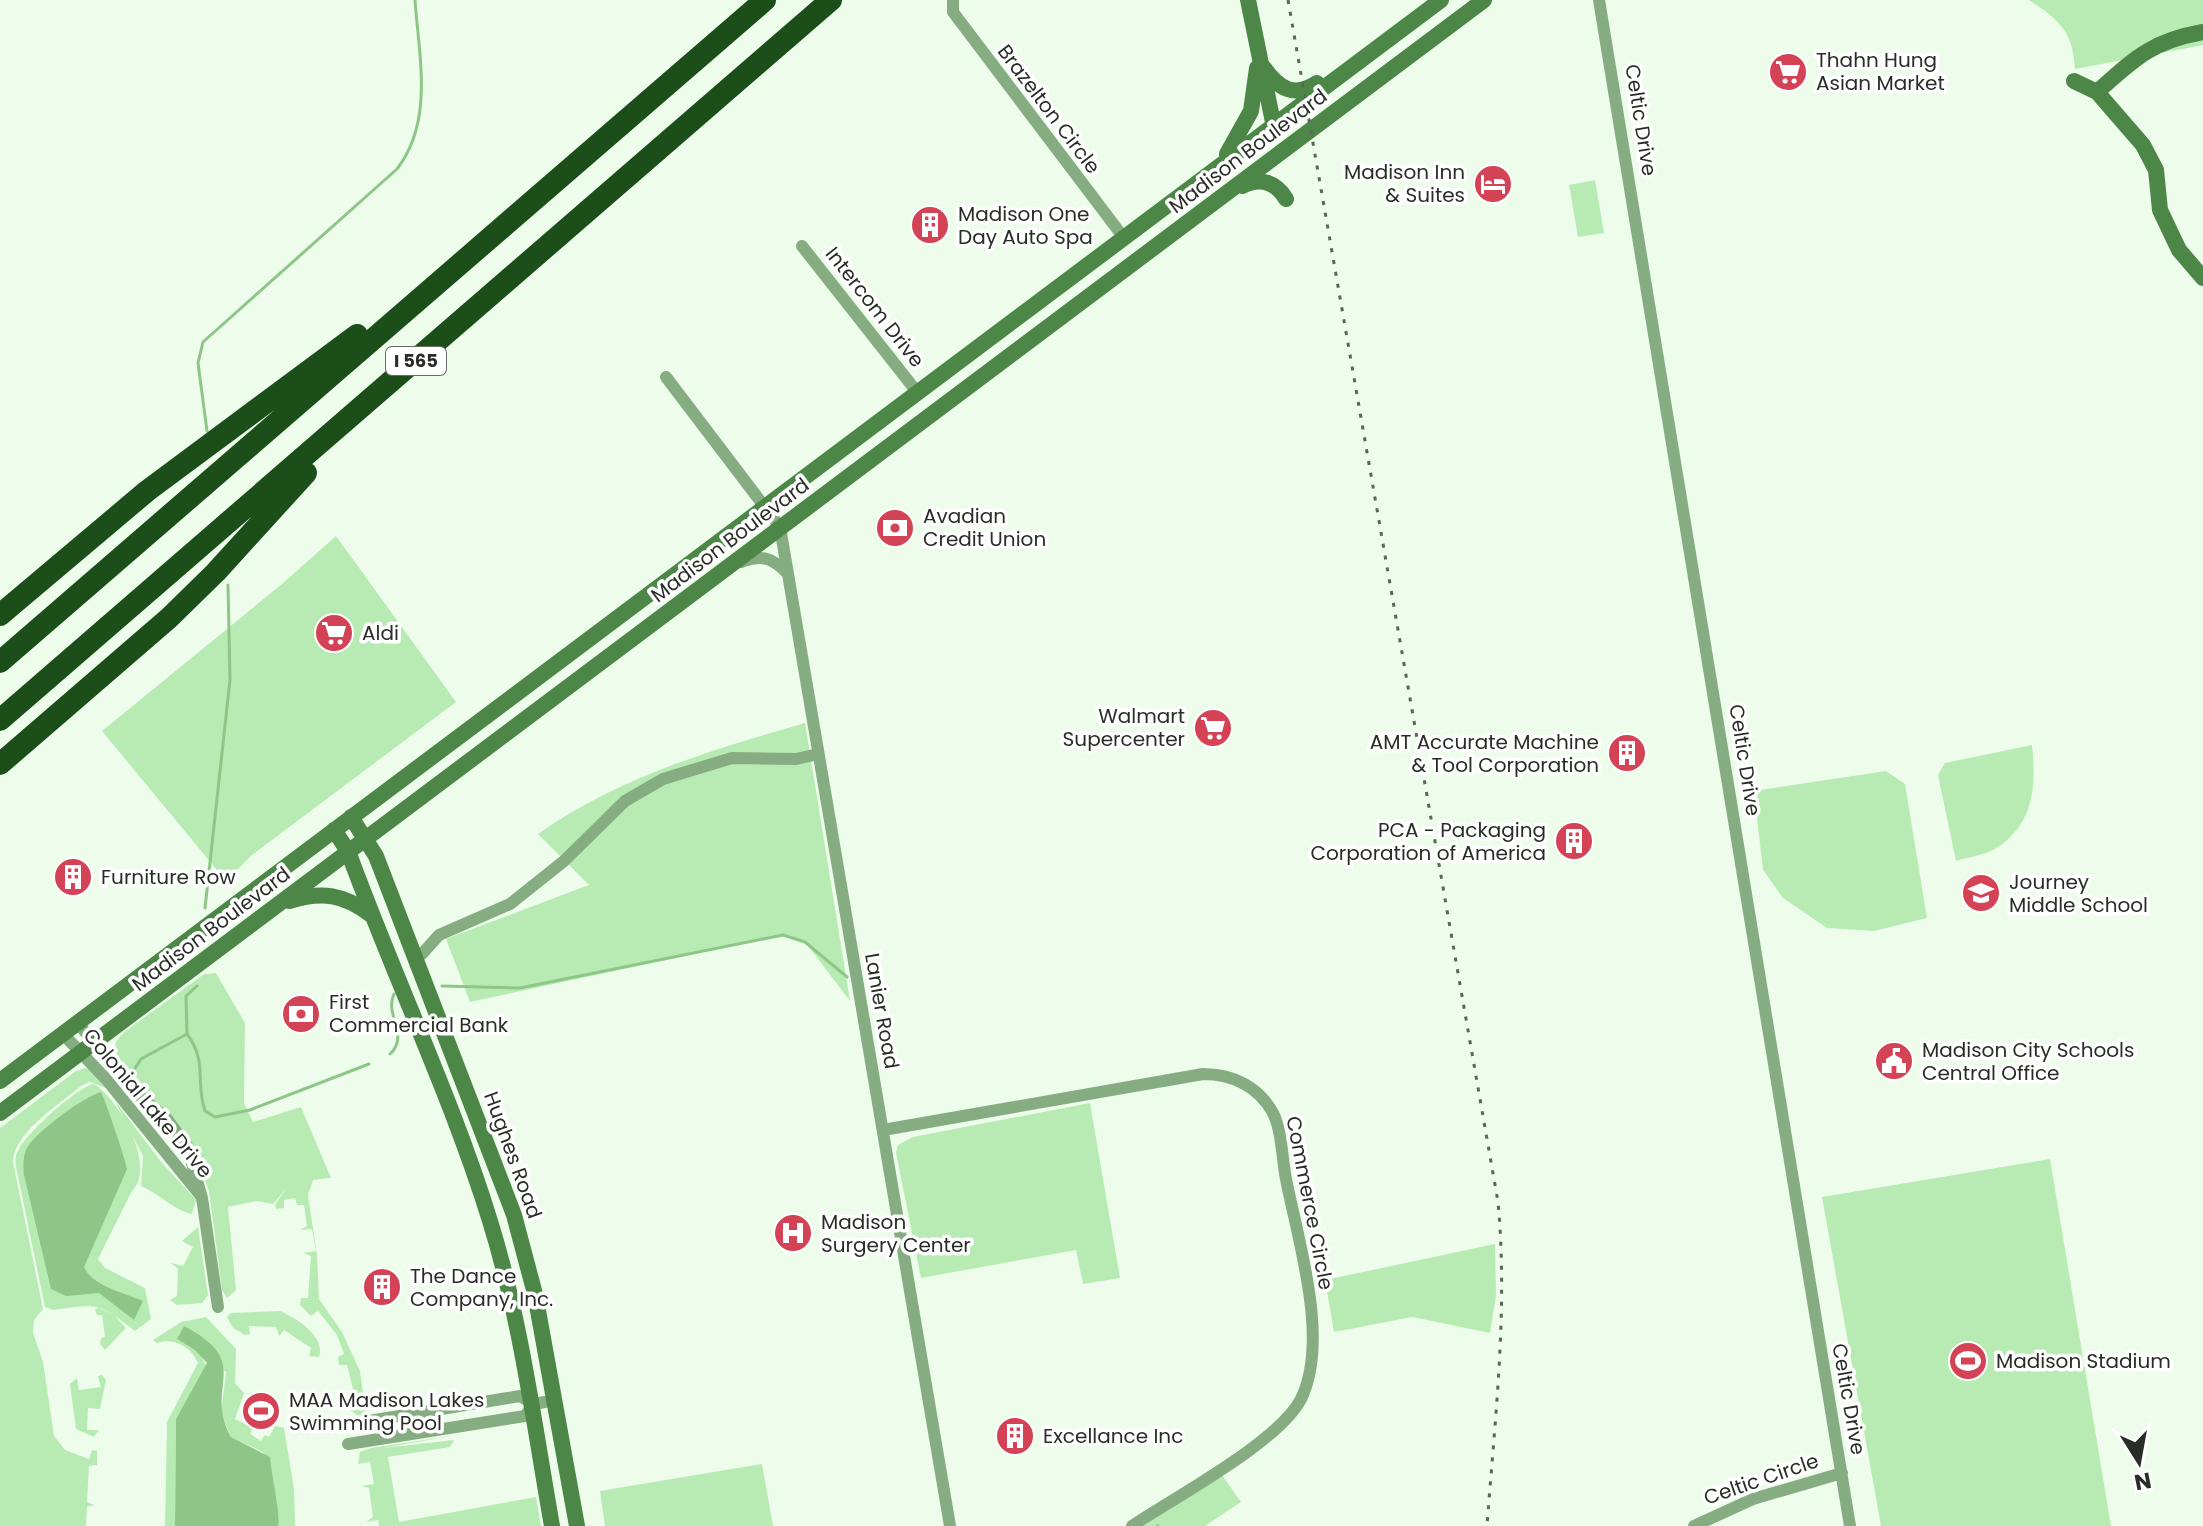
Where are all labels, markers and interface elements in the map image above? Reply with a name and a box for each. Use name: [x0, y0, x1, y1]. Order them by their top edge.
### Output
street label: Brazelton Circle: [991, 39, 1107, 179]
place label: Thahn Hung Asian Market: [1816, 46, 1945, 97]
supermarket icon: Thahn Hung Asian Market: [1767, 51, 1809, 93]
street label: Celtic Drive: [1618, 62, 1664, 178]
street label: Madison Boulevard: [1163, 82, 1333, 220]
place label: Madison Inn & Suites: [1344, 158, 1465, 209]
hotel icon: Madison Inn & Suites: [1472, 163, 1514, 205]
place label: Madison One Day Auto Spa: [958, 200, 1093, 251]
building icon: Madison One Day Auto Spa: [909, 204, 951, 246]
street label: Intercom Drive: [819, 241, 931, 373]
road number: I 565: [386, 347, 446, 375]
street label: Madison Boulevard: [645, 471, 815, 609]
place label: Avadian Credit Union: [923, 502, 1046, 553]
bank icon: Avadian Credit Union: [874, 507, 916, 549]
supermarket icon: Aldi: [313, 612, 355, 654]
place label: Aldi: [362, 619, 399, 647]
place label: Walmart Supercenter: [1063, 702, 1185, 753]
street label: Celtic Drive: [1722, 702, 1768, 818]
supermarket icon: Walmart Supercenter: [1192, 707, 1234, 749]
place label: AMT Accurate Machine & Tool Corporation: [1370, 728, 1599, 779]
building icon: AMT Accurate Machine & Tool Corporation: [1606, 732, 1648, 774]
place label: PCA - Packaging Corporation of America: [1311, 816, 1546, 867]
building icon: PCA - Packaging Corporation of America: [1553, 820, 1595, 862]
building icon: Furniture Row: [52, 856, 94, 898]
street label: Madison Boulevard: [126, 860, 296, 998]
place label: Furniture Row: [101, 863, 236, 891]
place label: Journey Middle School: [2009, 868, 2148, 919]
school or university icon: Journey Middle School: [1960, 872, 2002, 914]
street label: Lanier Road: [858, 951, 906, 1071]
place label: First Commercial Bank: [329, 988, 509, 1039]
bank icon: First Commercial Bank: [280, 993, 322, 1035]
street label: Colonial Lake Drive: [77, 1022, 219, 1184]
place label: Madison City Schools Central Office: [1922, 1036, 2134, 1087]
public building icon: Madison City Schools Central Office: [1873, 1040, 1915, 1082]
street label: Hughes Road: [477, 1088, 549, 1222]
street label: Commerce Circle: [1279, 1114, 1341, 1292]
place label: Madison Surgery Center: [821, 1208, 971, 1259]
hospital icon: Madison Surgery Center: [772, 1212, 814, 1254]
place label: The Dance Company, Inc.: [410, 1262, 553, 1313]
building icon: The Dance Company, Inc.: [361, 1266, 403, 1308]
sports icon: Madison Stadium: [1947, 1340, 1989, 1382]
street label: Celtic Drive: [1825, 1341, 1873, 1457]
place label: Madison Stadium: [1996, 1347, 2171, 1375]
place label: MAA Madison Lakes Swimming Pool: [289, 1386, 484, 1437]
sports icon: MAA Madison Lakes Swimming Pool: [240, 1390, 282, 1432]
building icon: Excellance Inc: [994, 1415, 1036, 1457]
place label: Excellance Inc: [1043, 1422, 1183, 1450]
north arrow: [2099, 1422, 2179, 1502]
street label: Celtic Circle: [1700, 1446, 1822, 1512]
text: N: [2132, 1464, 2154, 1498]

